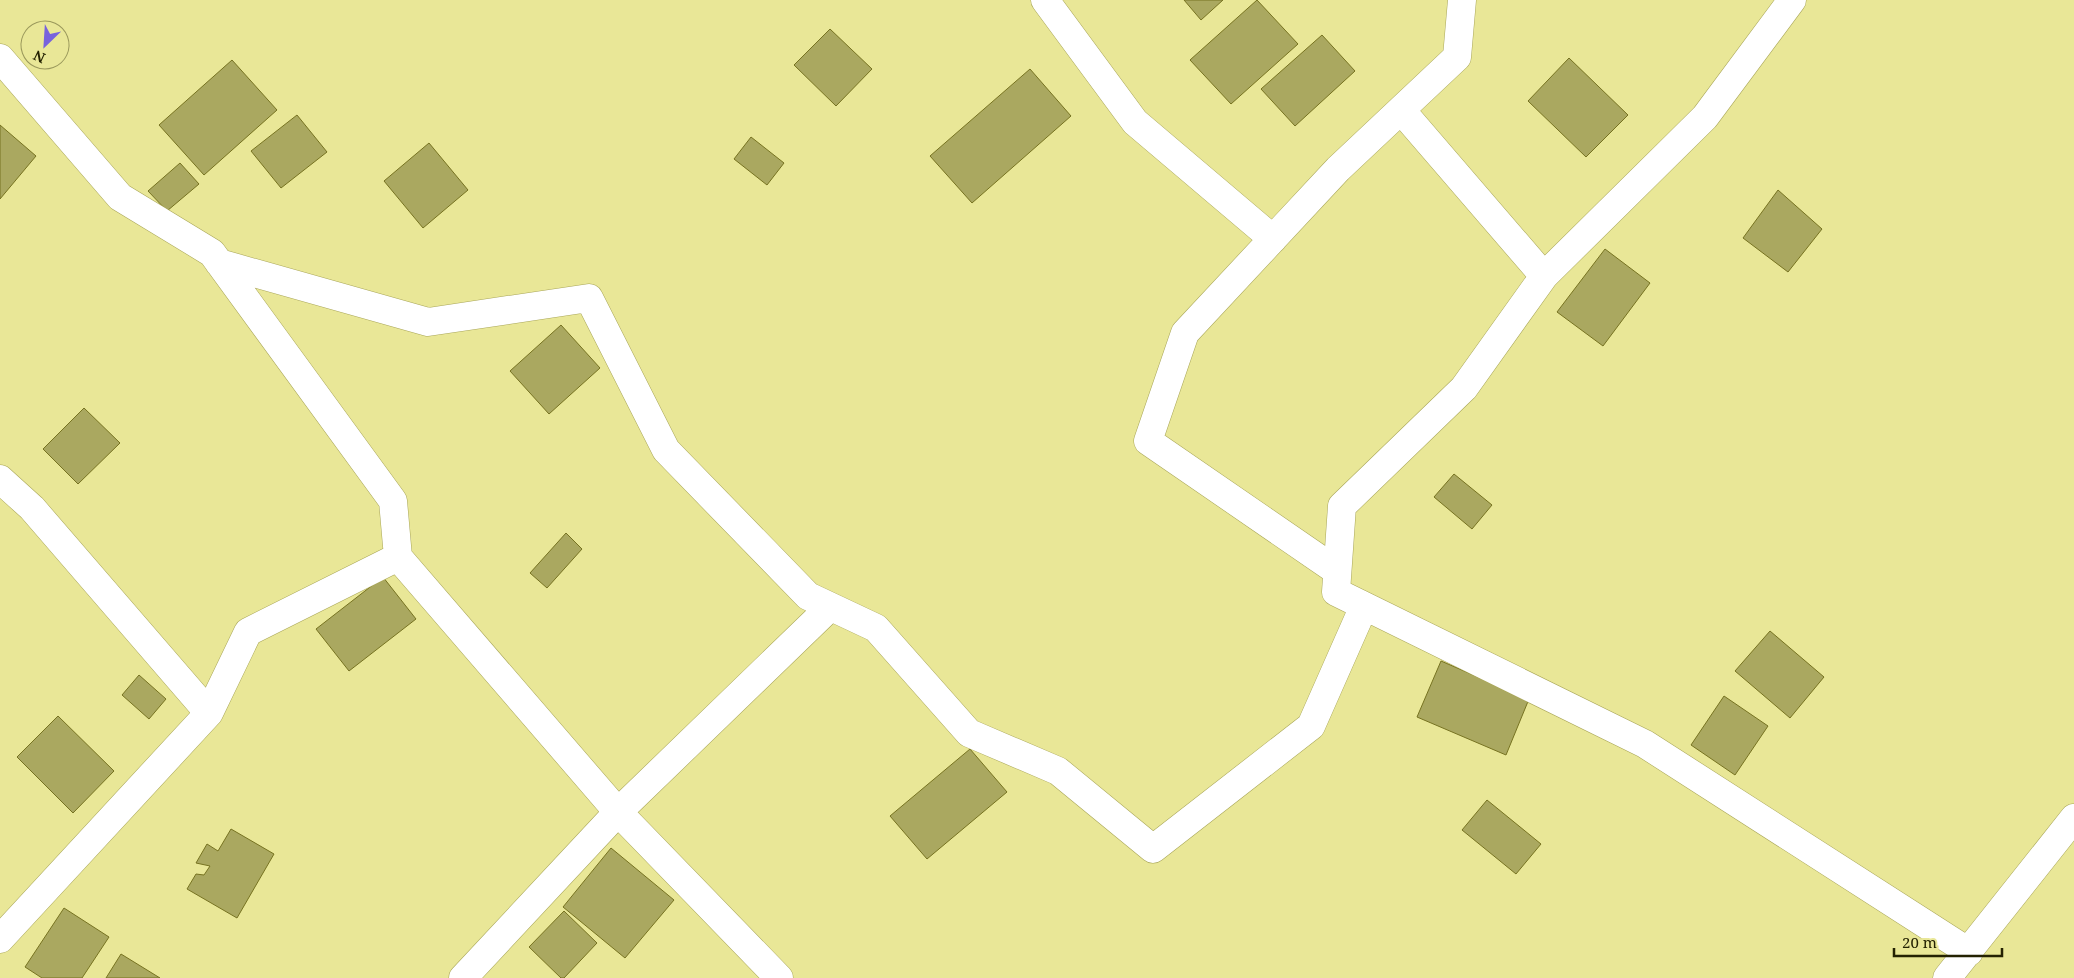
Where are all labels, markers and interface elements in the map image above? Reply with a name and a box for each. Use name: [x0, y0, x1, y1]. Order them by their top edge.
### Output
north arrow: [20, 20, 70, 70]
text: N: [30, 46, 48, 68]
scale bar: [1894, 926, 2002, 958]
text: 20 m: [1902, 932, 1937, 952]

